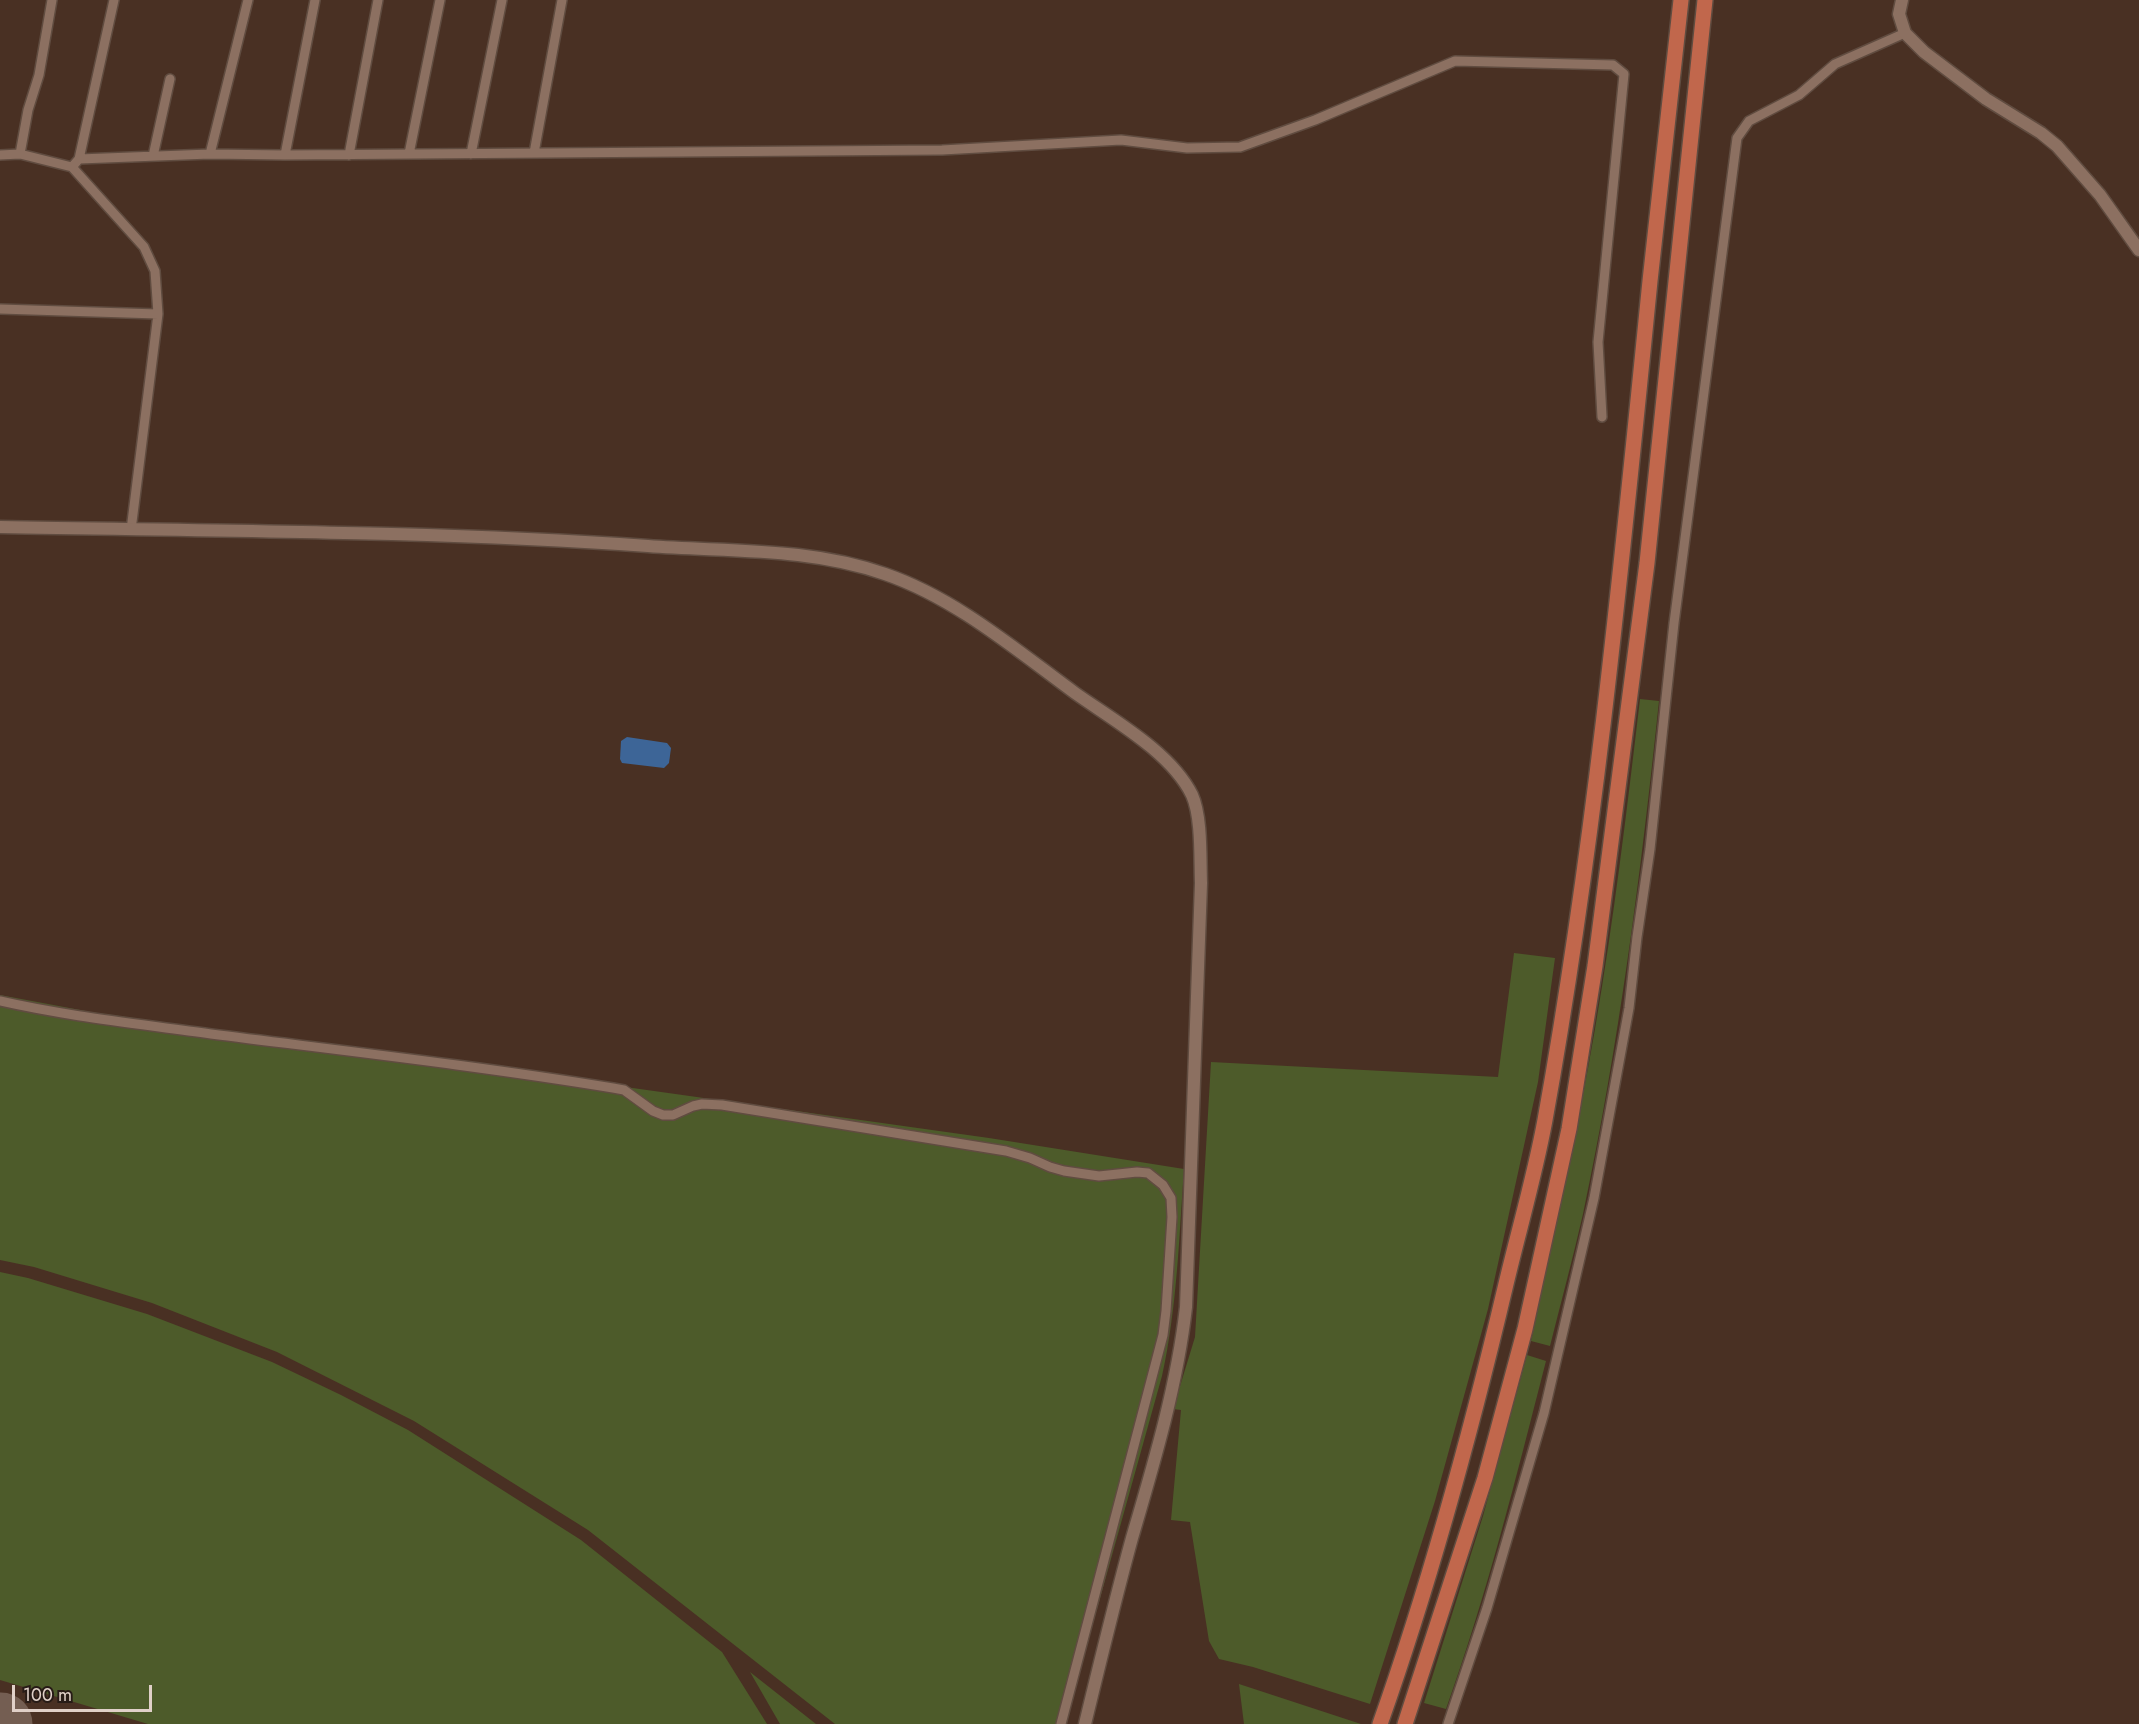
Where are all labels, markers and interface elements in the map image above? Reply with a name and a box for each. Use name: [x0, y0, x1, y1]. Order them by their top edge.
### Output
scale bar: [15, 1673, 154, 1711]
text: 100 m: [23, 1682, 72, 1708]

